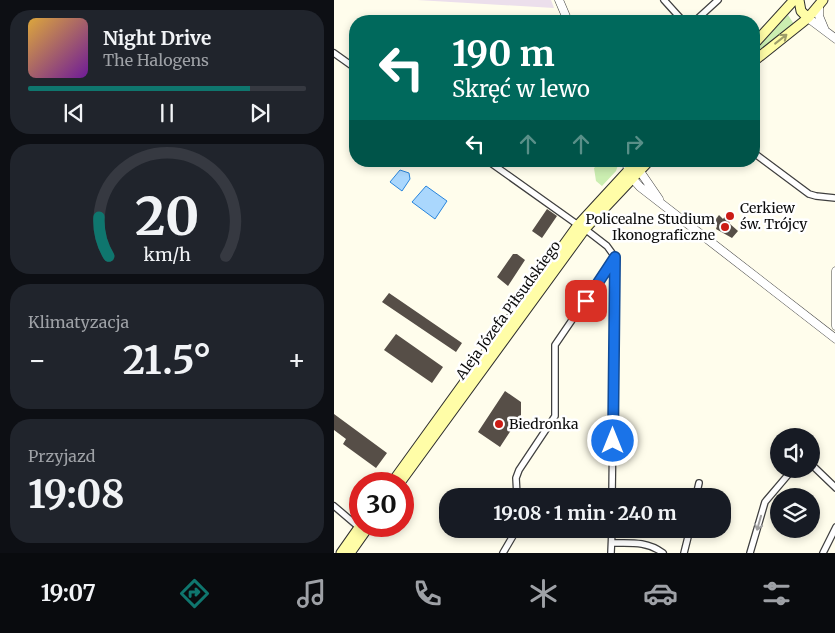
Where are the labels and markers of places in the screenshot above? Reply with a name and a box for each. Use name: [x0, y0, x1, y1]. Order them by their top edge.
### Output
place label: Cerkiew św. Trójcy: [740, 199, 808, 233]
place label: Policealne Studium Ikonograficzne: [585, 210, 715, 244]
marker: Cerkiew św. Trójcy: [724, 210, 736, 222]
marker: Policealne Studium Ikonograficzne: [719, 221, 731, 233]
pin: [565, 280, 607, 322]
place label: Biedronka: [509, 415, 579, 433]
marker: Biedronka: [493, 418, 505, 430]

